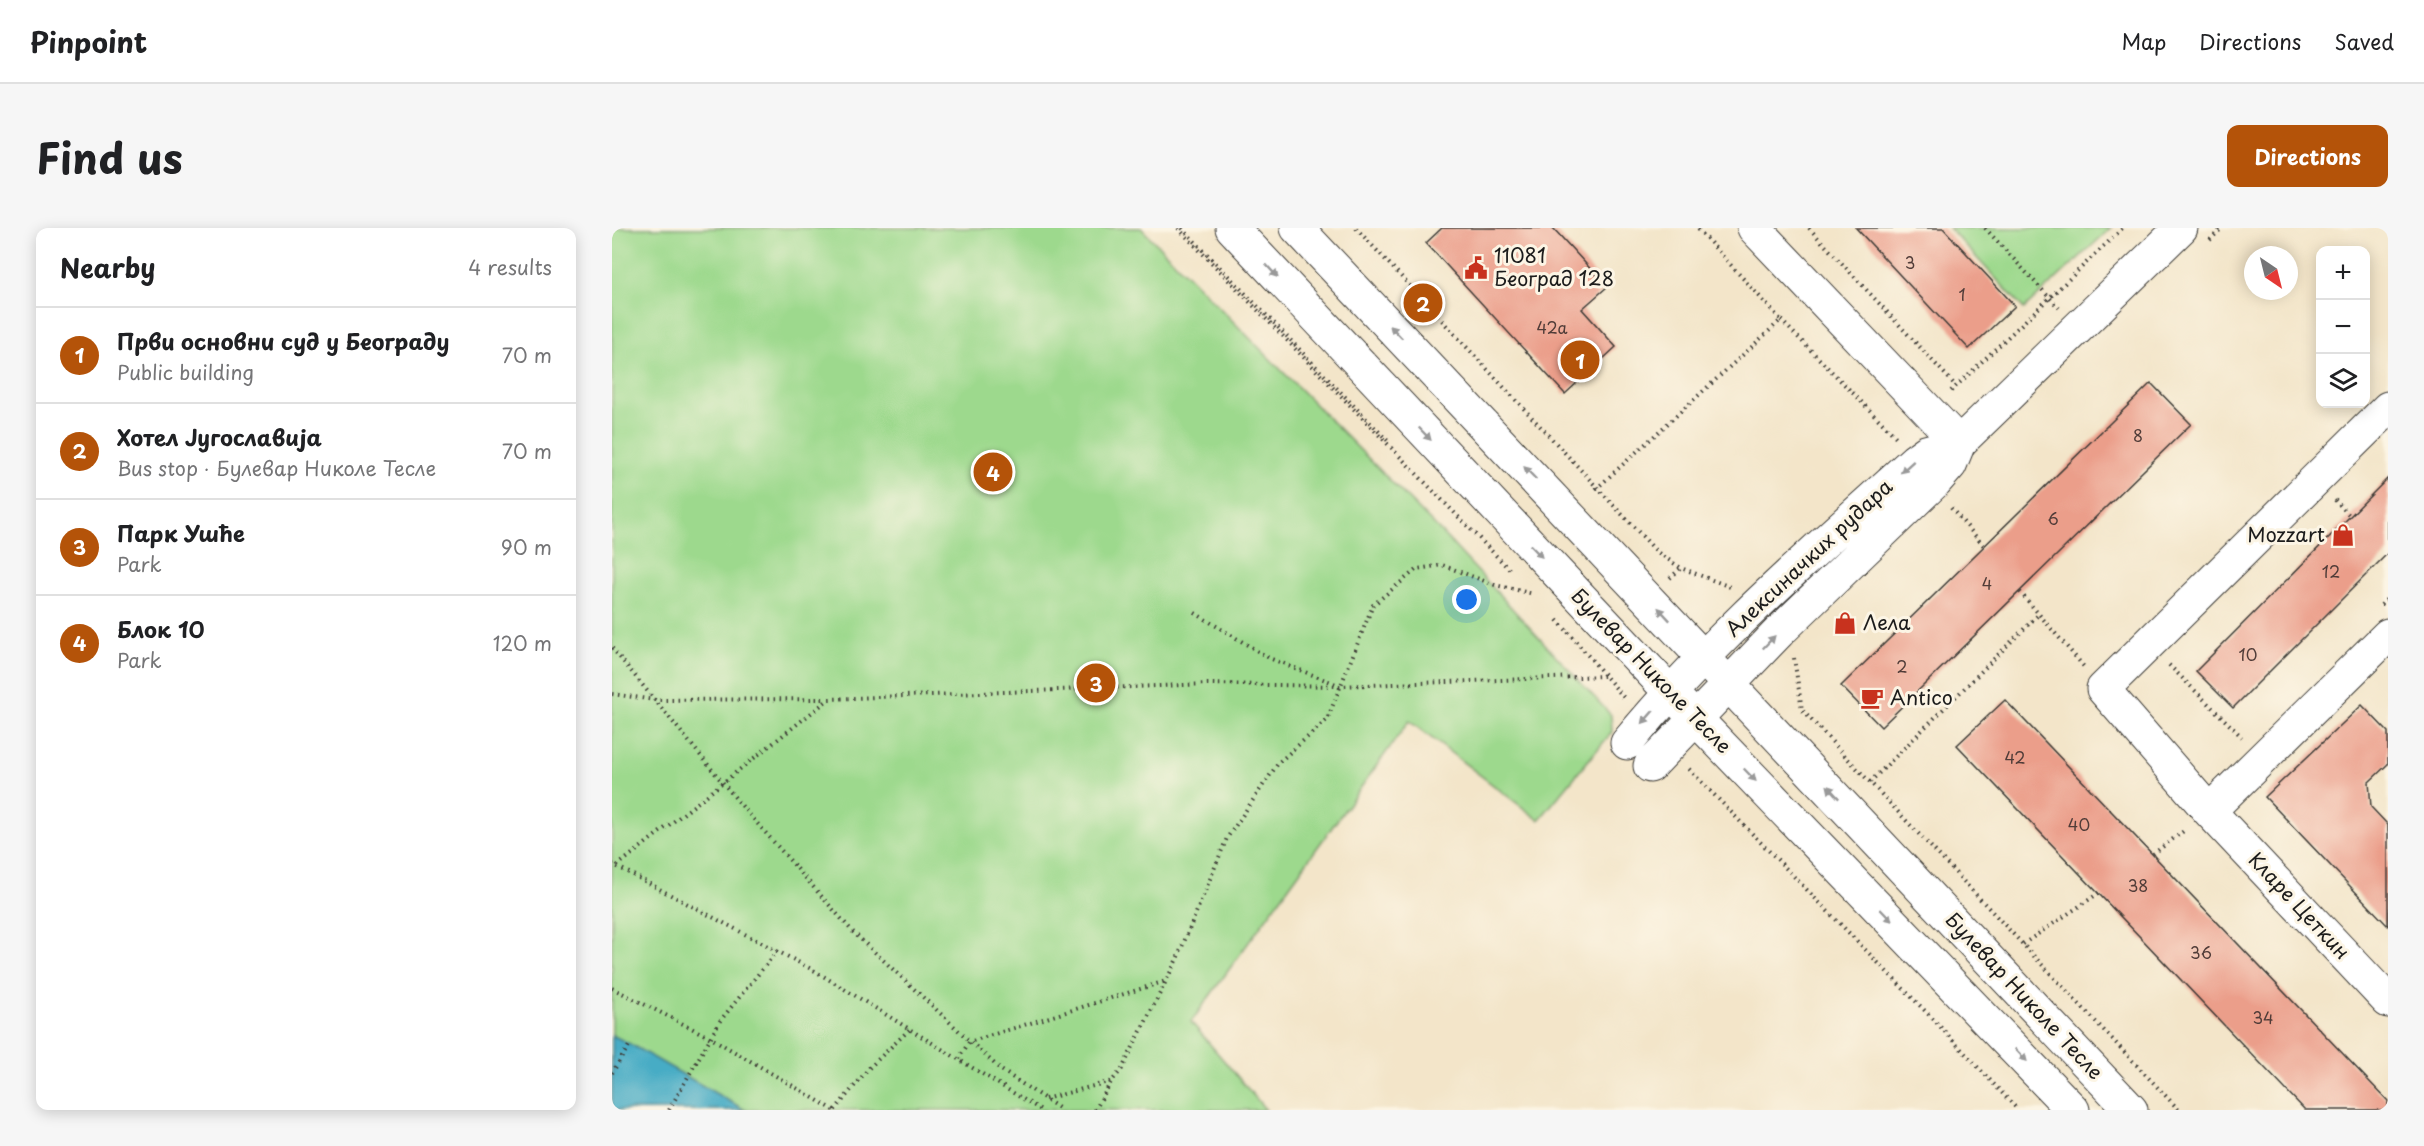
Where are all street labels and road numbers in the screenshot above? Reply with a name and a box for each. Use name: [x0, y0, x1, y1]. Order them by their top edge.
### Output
street label: Алексиначких рудара: [1718, 471, 1899, 643]
street label: Булевар Николе Тесле: [1565, 581, 1739, 760]
street label: Кларе Цеткин: [2242, 845, 2357, 966]
street label: Булевар Николе Тесле: [1939, 905, 2111, 1086]

